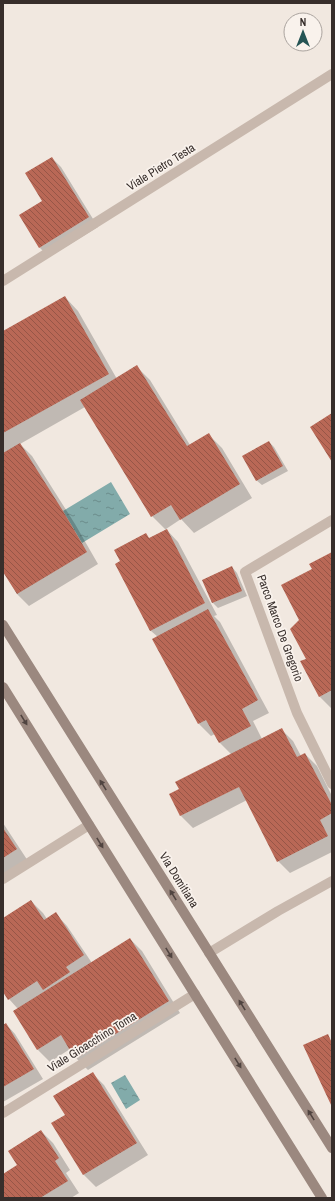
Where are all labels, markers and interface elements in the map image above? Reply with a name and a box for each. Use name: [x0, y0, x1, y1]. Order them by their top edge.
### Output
north arrow: [283, 12, 323, 52]
text: N: [300, 15, 306, 29]
street label: Viale Pietro Testa: [124, 139, 198, 194]
street label: Parco Marco De Gregorio: [253, 572, 307, 684]
one-way arrow: [20, 714, 27, 726]
one-way arrow: [100, 779, 107, 791]
one-way arrow: [96, 837, 104, 848]
street label: Via Domitiana: [156, 849, 203, 911]
one-way arrow: [169, 889, 176, 901]
one-way arrow: [165, 948, 173, 958]
one-way arrow: [238, 1000, 246, 1010]
street label: Viale Gioacchino Toma: [45, 1008, 140, 1076]
one-way arrow: [234, 1057, 241, 1069]
one-way arrow: [308, 1109, 315, 1121]

